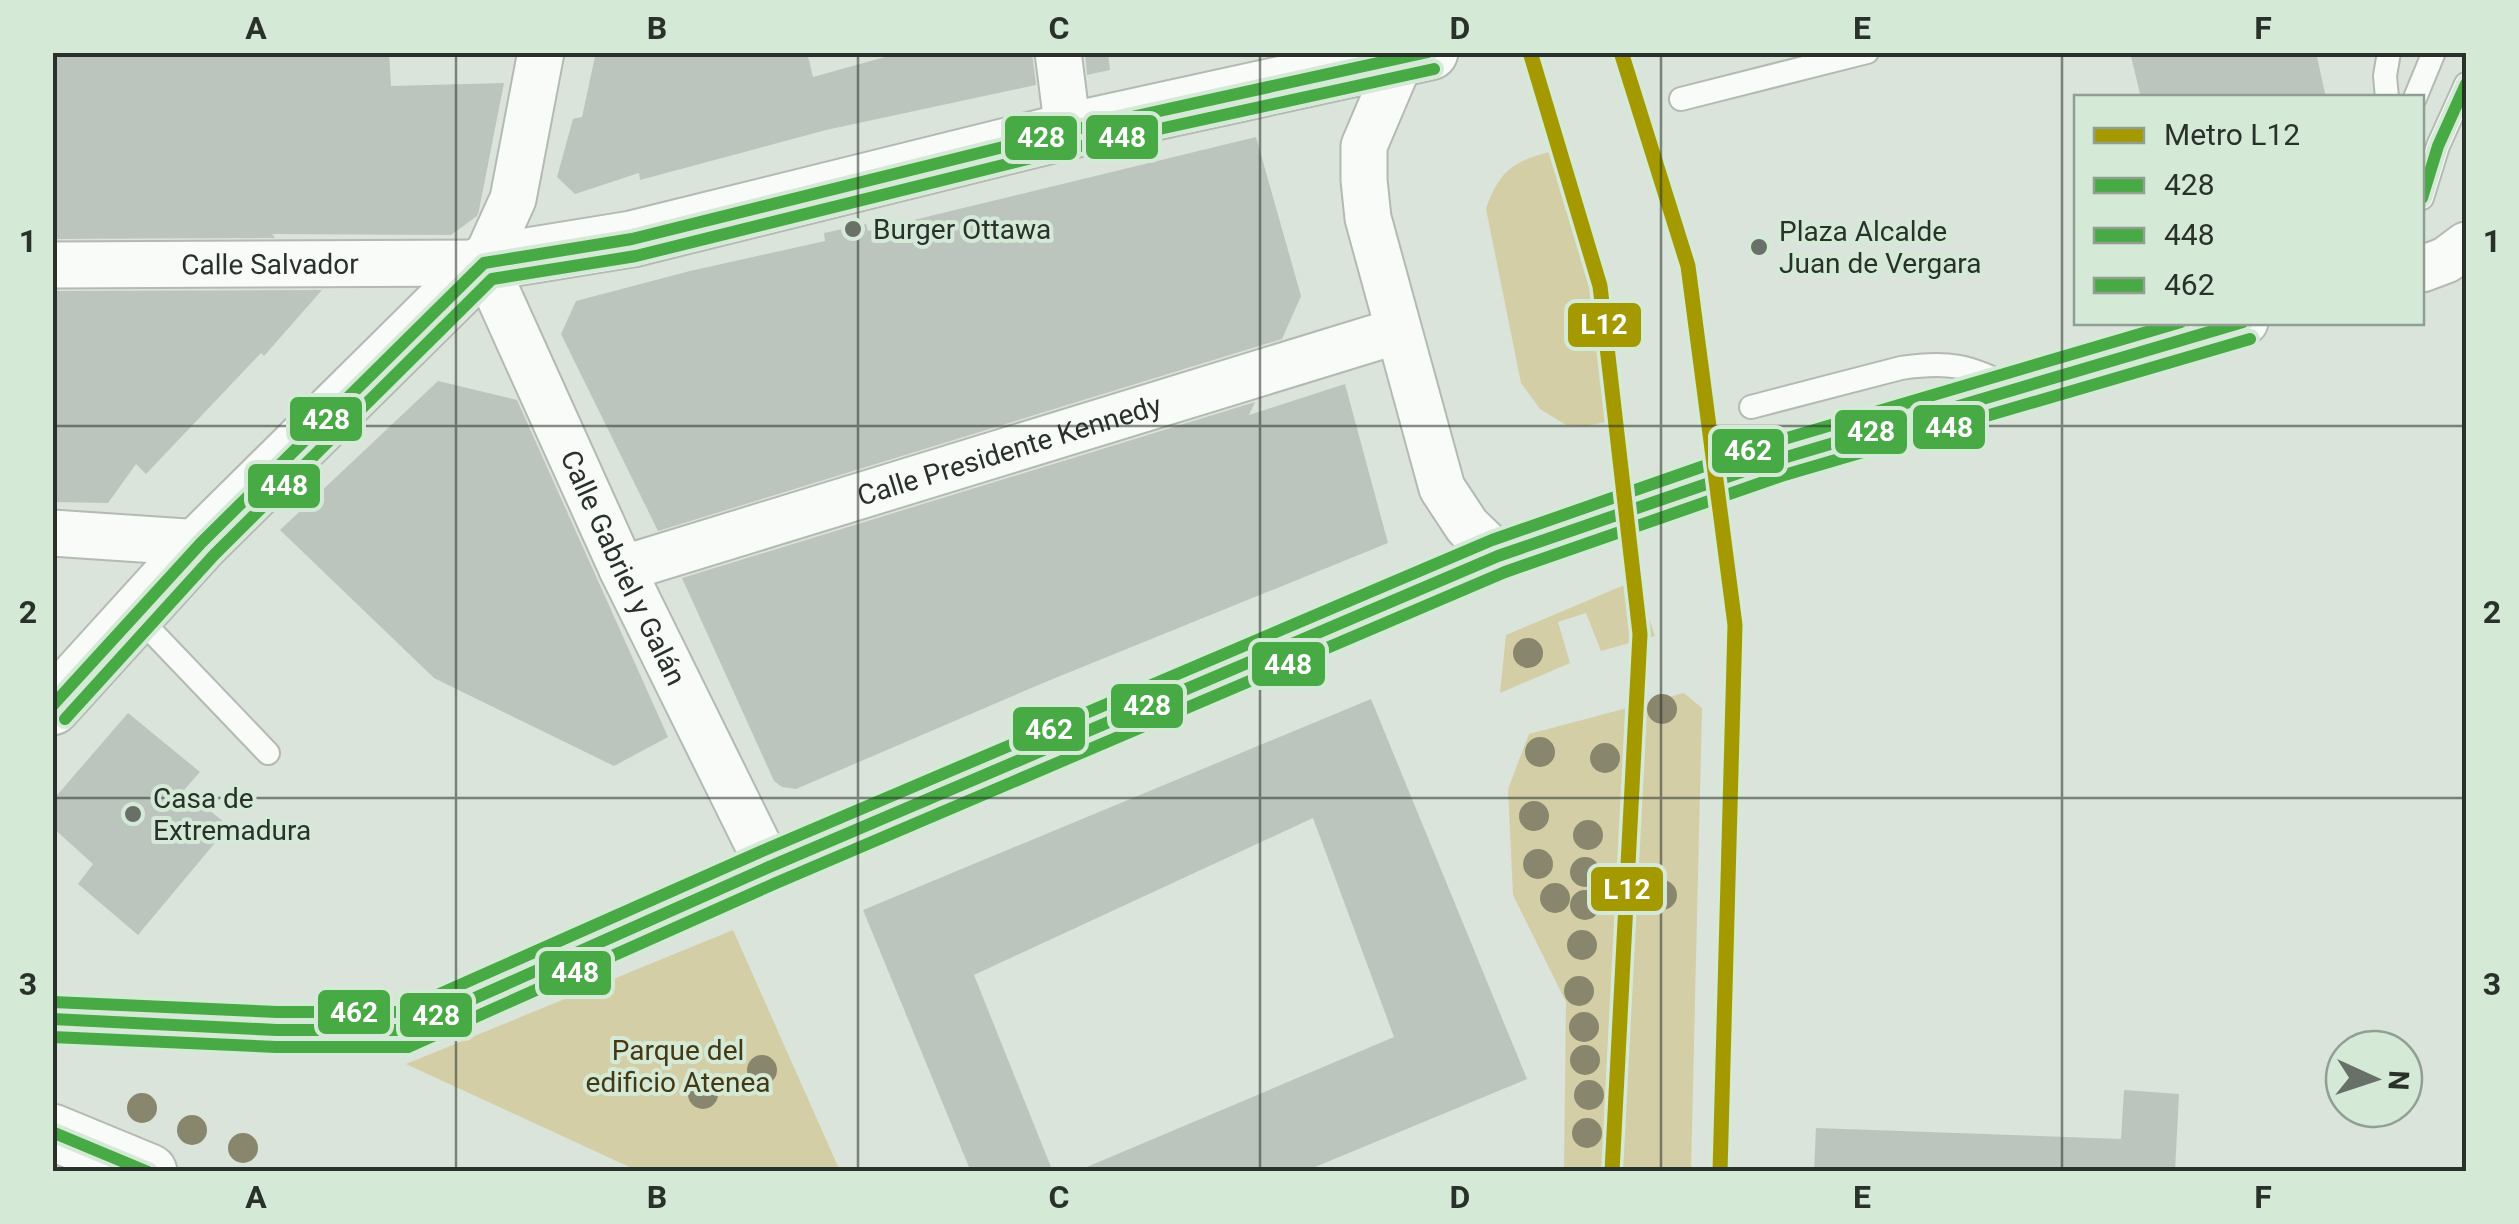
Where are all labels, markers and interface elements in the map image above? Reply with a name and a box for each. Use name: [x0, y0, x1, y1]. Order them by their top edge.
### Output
text: A: [245, 9, 267, 47]
text: B: [647, 9, 667, 47]
text: C: [1049, 9, 1069, 47]
text: D: [1450, 9, 1470, 47]
text: E: [1853, 9, 1871, 47]
text: F: [2254, 9, 2272, 47]
legend: [2074, 95, 2424, 325]
line badge: 448: [1084, 113, 1160, 161]
line badge: 428: [1003, 114, 1079, 162]
text: Metro L12: [2164, 117, 2300, 152]
text: 428: [1017, 121, 1065, 154]
text: 448: [1098, 121, 1146, 154]
text: 428: [2164, 167, 2215, 202]
place label: Burger Ottawa: [873, 213, 1051, 246]
place label: Plaza Alcalde Juan de Vergara: [1779, 215, 1982, 280]
text: 448: [2164, 217, 2215, 252]
marker: Burger Ottawa: [842, 218, 864, 240]
text: 1: [19, 222, 37, 260]
text: 1: [2483, 222, 2501, 260]
marker: Plaza Alcalde Juan de Vergara: [1748, 236, 1770, 258]
street label: Calle Salvador: [181, 247, 359, 281]
text: 462: [2164, 267, 2215, 302]
line badge: L12: [1566, 301, 1643, 349]
text: L12: [1580, 308, 1628, 341]
street label: Calle Presidente Kennedy: [853, 388, 1165, 512]
line badge: 428: [288, 395, 364, 443]
text: 428: [302, 403, 350, 436]
line badge: 448: [1911, 403, 1987, 451]
line badge: 428: [1833, 408, 1909, 456]
text: 448: [1925, 411, 1973, 444]
text: 428: [1847, 415, 1895, 448]
line badge: 462: [1710, 427, 1786, 475]
text: 462: [1724, 434, 1772, 467]
street label: Calle Gabriel y Galán: [554, 445, 693, 690]
line badge: 448: [246, 462, 322, 510]
text: 448: [260, 469, 308, 502]
text: 2: [19, 593, 37, 631]
text: 2: [2483, 593, 2501, 631]
line badge: 448: [1250, 640, 1327, 688]
text: 448: [1264, 648, 1312, 681]
line badge: 428: [1109, 682, 1185, 730]
text: 428: [1123, 689, 1171, 722]
line badge: 462: [1011, 705, 1087, 753]
text: 462: [1025, 713, 1073, 746]
place label: Casa de Extremadura: [153, 782, 311, 847]
marker: Casa de Extremadura: [122, 803, 144, 825]
line badge: L12: [1589, 865, 1665, 913]
text: L12: [1603, 873, 1651, 906]
line badge: 448: [537, 949, 613, 997]
text: 448: [551, 956, 599, 989]
text: 3: [19, 965, 37, 1003]
text: 3: [2483, 965, 2501, 1003]
line badge: 462: [316, 988, 392, 1036]
line badge: 428: [398, 991, 474, 1039]
text: 462: [330, 996, 378, 1029]
text: 428: [412, 999, 460, 1032]
north arrow: [2324, 1029, 2424, 1129]
park label: Parque del edificio Atenea: [586, 1034, 770, 1099]
text: N: [2381, 1070, 2415, 1091]
text: A: [245, 1178, 267, 1216]
text: B: [647, 1178, 667, 1216]
text: C: [1049, 1178, 1069, 1216]
text: D: [1450, 1178, 1470, 1216]
text: E: [1853, 1178, 1871, 1216]
text: F: [2254, 1178, 2272, 1216]

